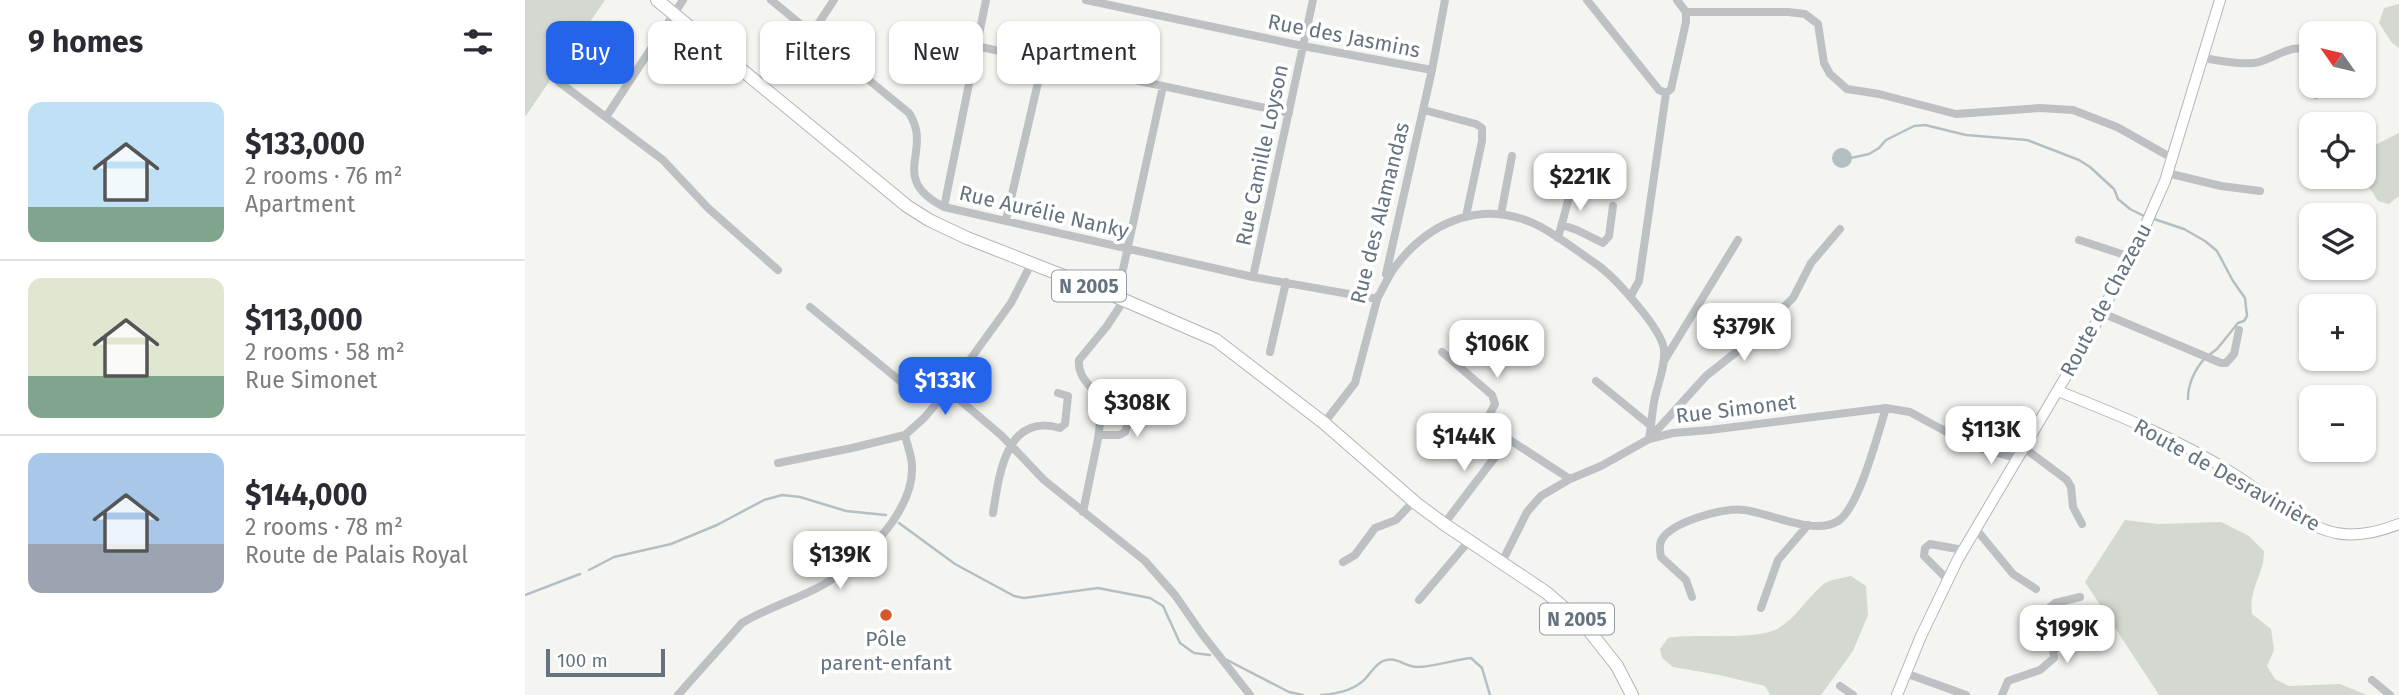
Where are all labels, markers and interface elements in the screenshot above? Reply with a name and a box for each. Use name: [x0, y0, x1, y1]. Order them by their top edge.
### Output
street label: Rue des Jasmins: [1266, 8, 1423, 64]
chip: Buy: [546, 21, 634, 84]
chip: Rent: [648, 21, 746, 84]
chip: Filters: [760, 21, 875, 84]
chip: New: [889, 21, 983, 84]
chip: Apartment: [997, 21, 1160, 84]
north arrow: [2299, 21, 2377, 98]
map controls: [2299, 21, 2376, 462]
icon: filters: [459, 23, 497, 61]
text: 9 homes: [28, 24, 143, 60]
street label: Rue Camille Loyson: [1230, 62, 1294, 248]
button: locate: [2299, 112, 2376, 189]
street label: Rue des Alamandas: [1345, 119, 1415, 306]
text: $133,000: [245, 126, 365, 162]
icon: home: [84, 130, 168, 214]
pin: $221K: [1531, 154, 1629, 213]
text: 2 rooms · 76 m²: [245, 162, 403, 190]
text: $221K: [1550, 162, 1610, 190]
street label: Rue Aurélie Nanky: [957, 180, 1132, 244]
text: Apartment: [245, 190, 355, 218]
button: layers: [2299, 203, 2376, 280]
street label: Route de Chazeau: [2055, 219, 2157, 381]
road number: N 2005: [1052, 270, 1126, 302]
button: +: [2299, 294, 2376, 371]
text: $113,000: [245, 302, 363, 338]
pin: $379K: [1695, 304, 1793, 363]
icon: home: [84, 306, 168, 390]
text: $379K: [1713, 312, 1775, 340]
pin: $106K: [1448, 320, 1546, 380]
text: $106K: [1465, 329, 1529, 357]
text: 2 rooms · 58 m²: [245, 338, 405, 366]
pin: $133K: [896, 358, 994, 417]
text: Rue Simonet: [245, 366, 377, 394]
text: $133K: [915, 366, 975, 394]
pin: $308K: [1088, 380, 1186, 439]
button: −: [2299, 385, 2376, 462]
text: $308K: [1104, 388, 1170, 416]
street label: Rue Simonet: [1674, 389, 1798, 429]
pin: $113K: [1942, 406, 2040, 466]
street label: Route de Desravinière: [2129, 413, 2325, 537]
pin: $144K: [1415, 414, 1513, 473]
text: $113K: [1961, 415, 2021, 443]
text: $144K: [1432, 422, 1496, 450]
text: $144,000: [245, 477, 368, 513]
icon: home: [84, 481, 168, 565]
text: 2 rooms · 78 m²: [245, 513, 403, 541]
pin: $139K: [791, 532, 889, 591]
text: $139K: [809, 540, 871, 568]
text: Route de Palais Royal: [245, 541, 468, 569]
road number: N 2005: [1540, 604, 1614, 634]
pin: $199K: [2018, 606, 2116, 665]
marker: Pôle parent-enfant: [878, 607, 894, 623]
text: $199K: [2036, 614, 2098, 642]
place label: Pôle parent-enfant: [820, 626, 952, 676]
scale bar: [546, 646, 665, 678]
text: 100 m: [557, 649, 608, 672]

